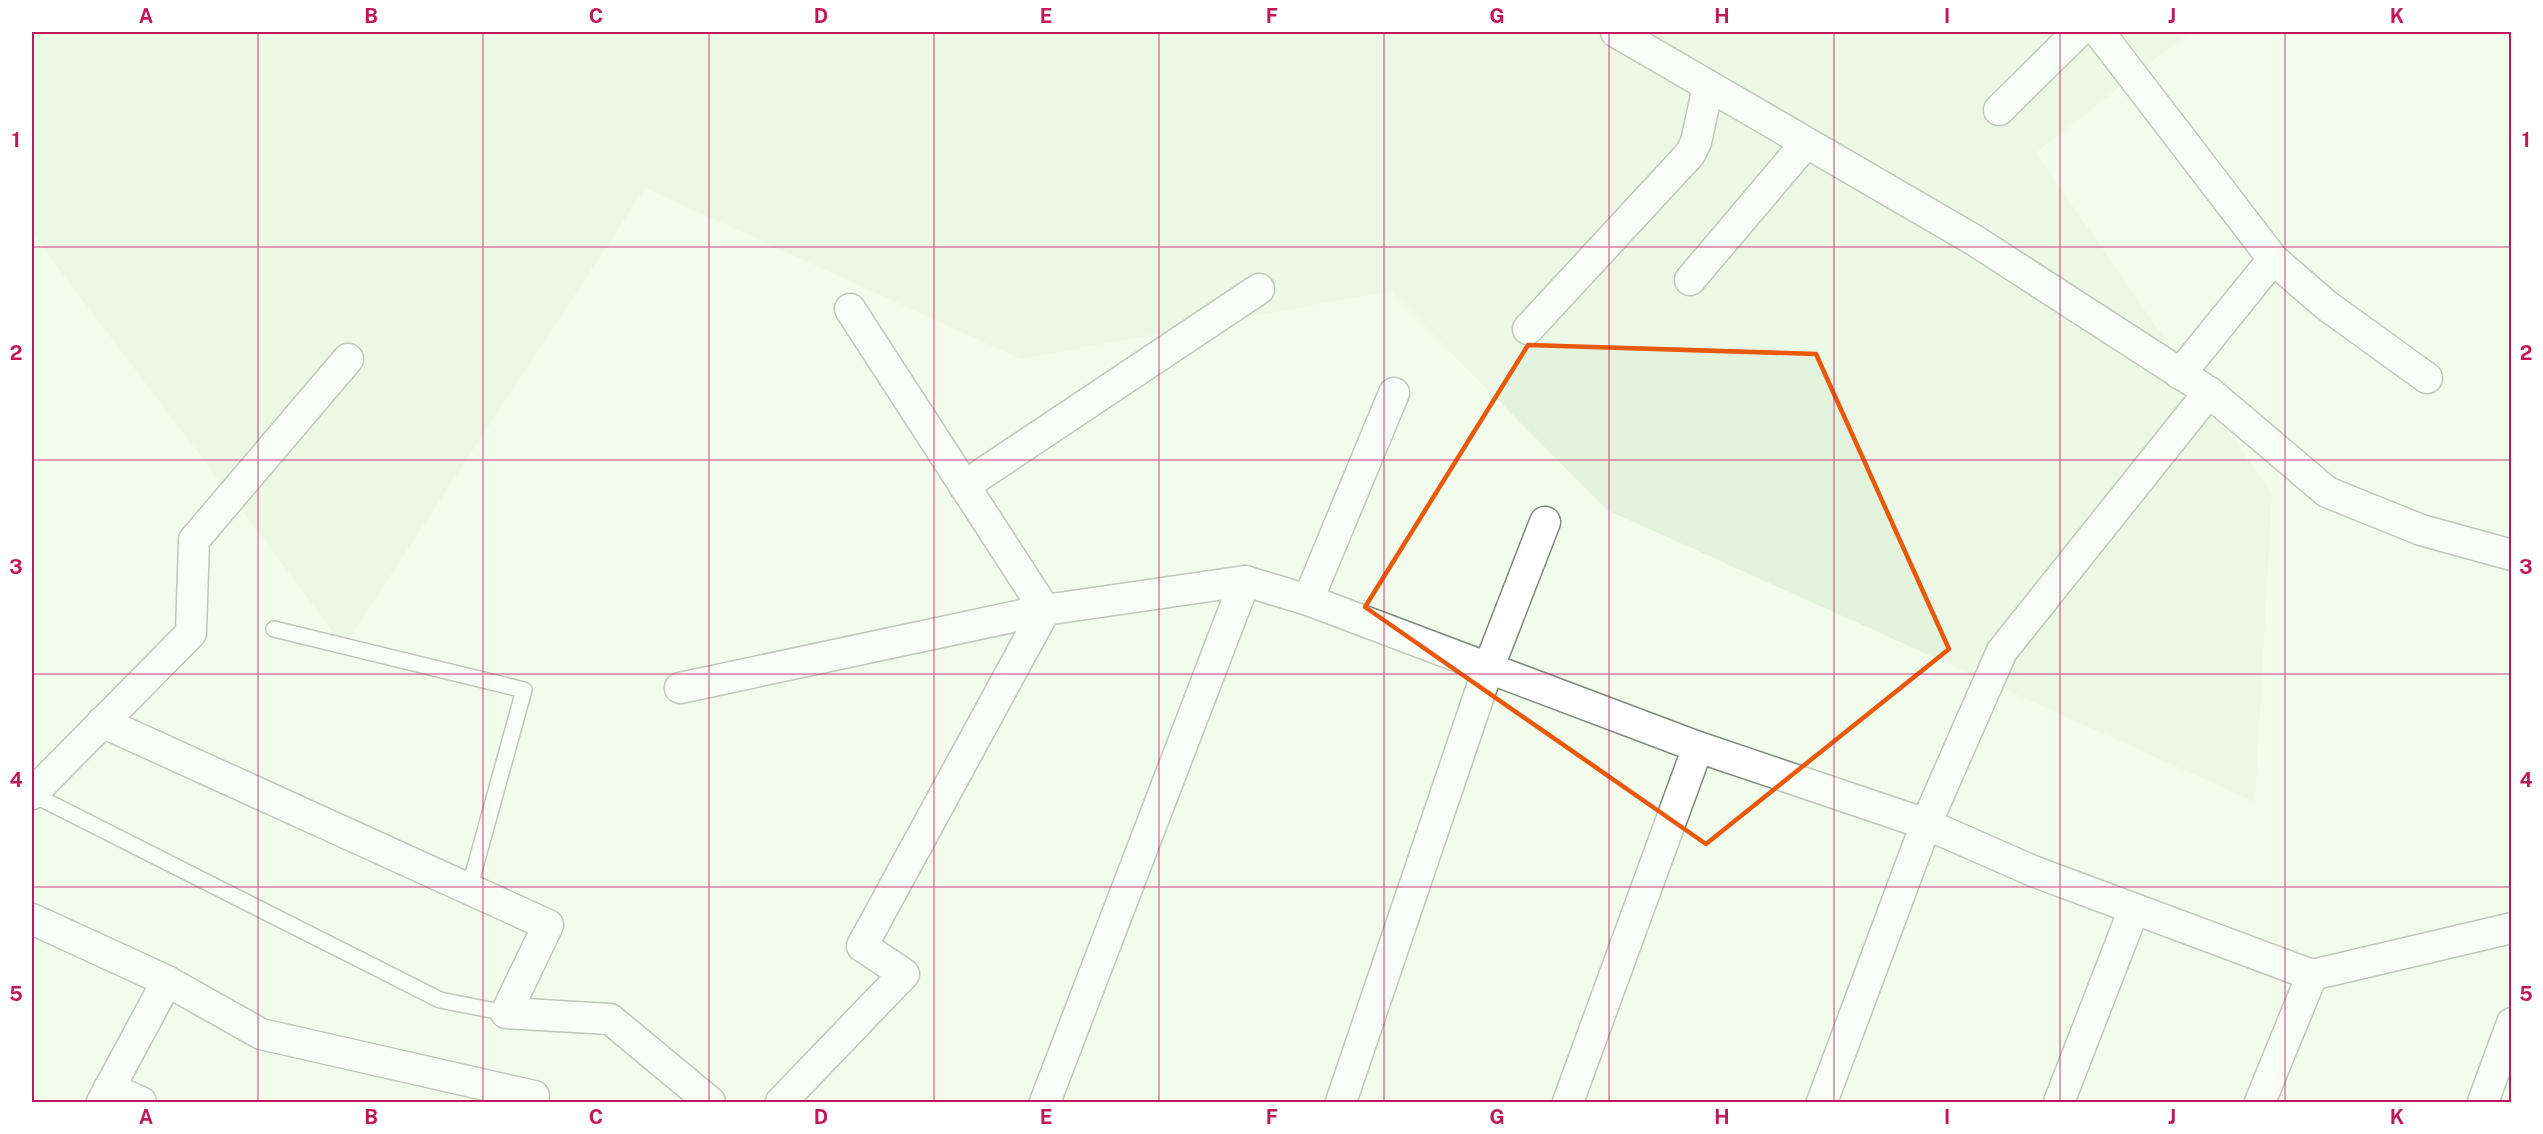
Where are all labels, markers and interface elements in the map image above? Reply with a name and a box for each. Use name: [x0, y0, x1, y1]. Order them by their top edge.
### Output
text: A: [139, 4, 153, 28]
text: B: [364, 4, 378, 28]
text: C: [589, 4, 603, 28]
text: D: [814, 4, 828, 28]
text: E: [1040, 4, 1052, 28]
text: F: [1266, 4, 1278, 28]
text: G: [1489, 4, 1505, 28]
text: H: [1714, 4, 1730, 28]
text: I: [1944, 4, 1950, 28]
text: J: [2168, 4, 2176, 28]
text: K: [2390, 4, 2404, 28]
text: 1: [12, 128, 20, 152]
text: 1: [2522, 128, 2530, 152]
text: 2: [10, 341, 22, 365]
text: 2: [2520, 341, 2532, 365]
text: 3: [9, 555, 23, 579]
text: 3: [2519, 555, 2533, 579]
text: 4: [9, 768, 23, 792]
text: 4: [2519, 768, 2533, 792]
text: 5: [9, 982, 23, 1006]
text: 5: [2519, 982, 2533, 1006]
text: A: [139, 1105, 153, 1129]
text: B: [364, 1105, 378, 1129]
text: C: [589, 1105, 603, 1129]
text: D: [814, 1105, 828, 1129]
text: E: [1040, 1105, 1052, 1129]
text: F: [1266, 1105, 1278, 1129]
text: G: [1489, 1105, 1505, 1129]
text: H: [1714, 1105, 1730, 1129]
text: I: [1944, 1105, 1950, 1129]
text: J: [2168, 1105, 2176, 1129]
text: K: [2390, 1105, 2404, 1129]

